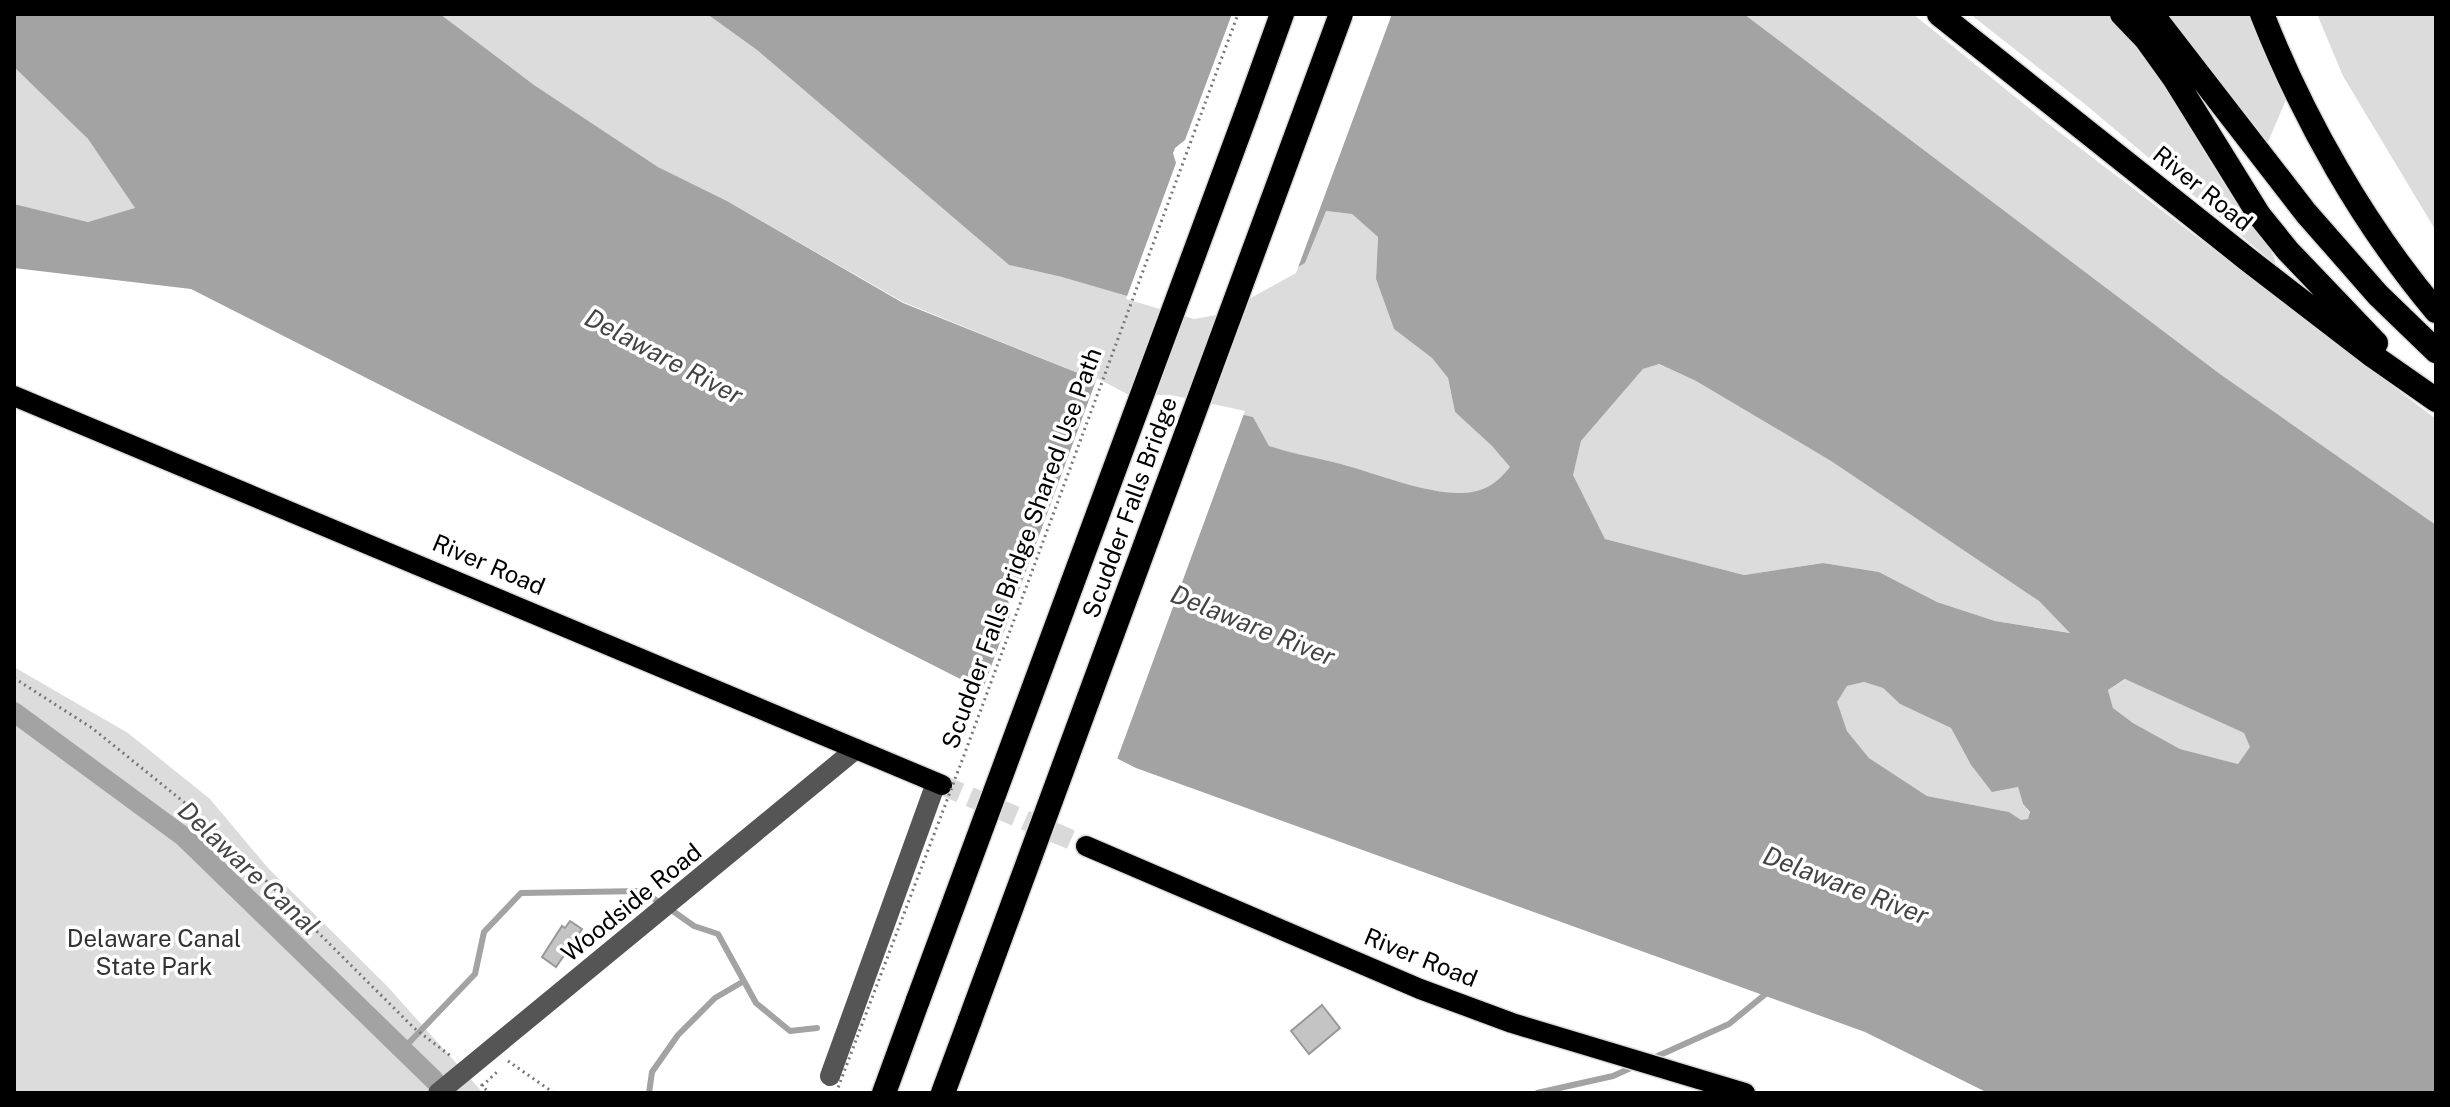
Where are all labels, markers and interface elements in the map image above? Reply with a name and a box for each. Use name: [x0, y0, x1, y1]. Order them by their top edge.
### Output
street label: River Road: [2148, 140, 2258, 236]
water label: Delaware River: [580, 301, 749, 411]
street label: Scudder Falls Bridge Shared Use Path: [935, 344, 1107, 752]
street label: Scudder Falls Bridge: [1076, 393, 1182, 621]
street label: River Road: [429, 528, 549, 600]
water label: Delaware River: [1166, 578, 1340, 672]
water label: Delaware Canal: [172, 795, 326, 941]
street label: Woodside Road: [555, 837, 707, 967]
water label: Delaware River: [1759, 839, 1933, 931]
street label: River Road: [1360, 922, 1482, 992]
park label: Delaware Canal State Park: [67, 924, 241, 980]

